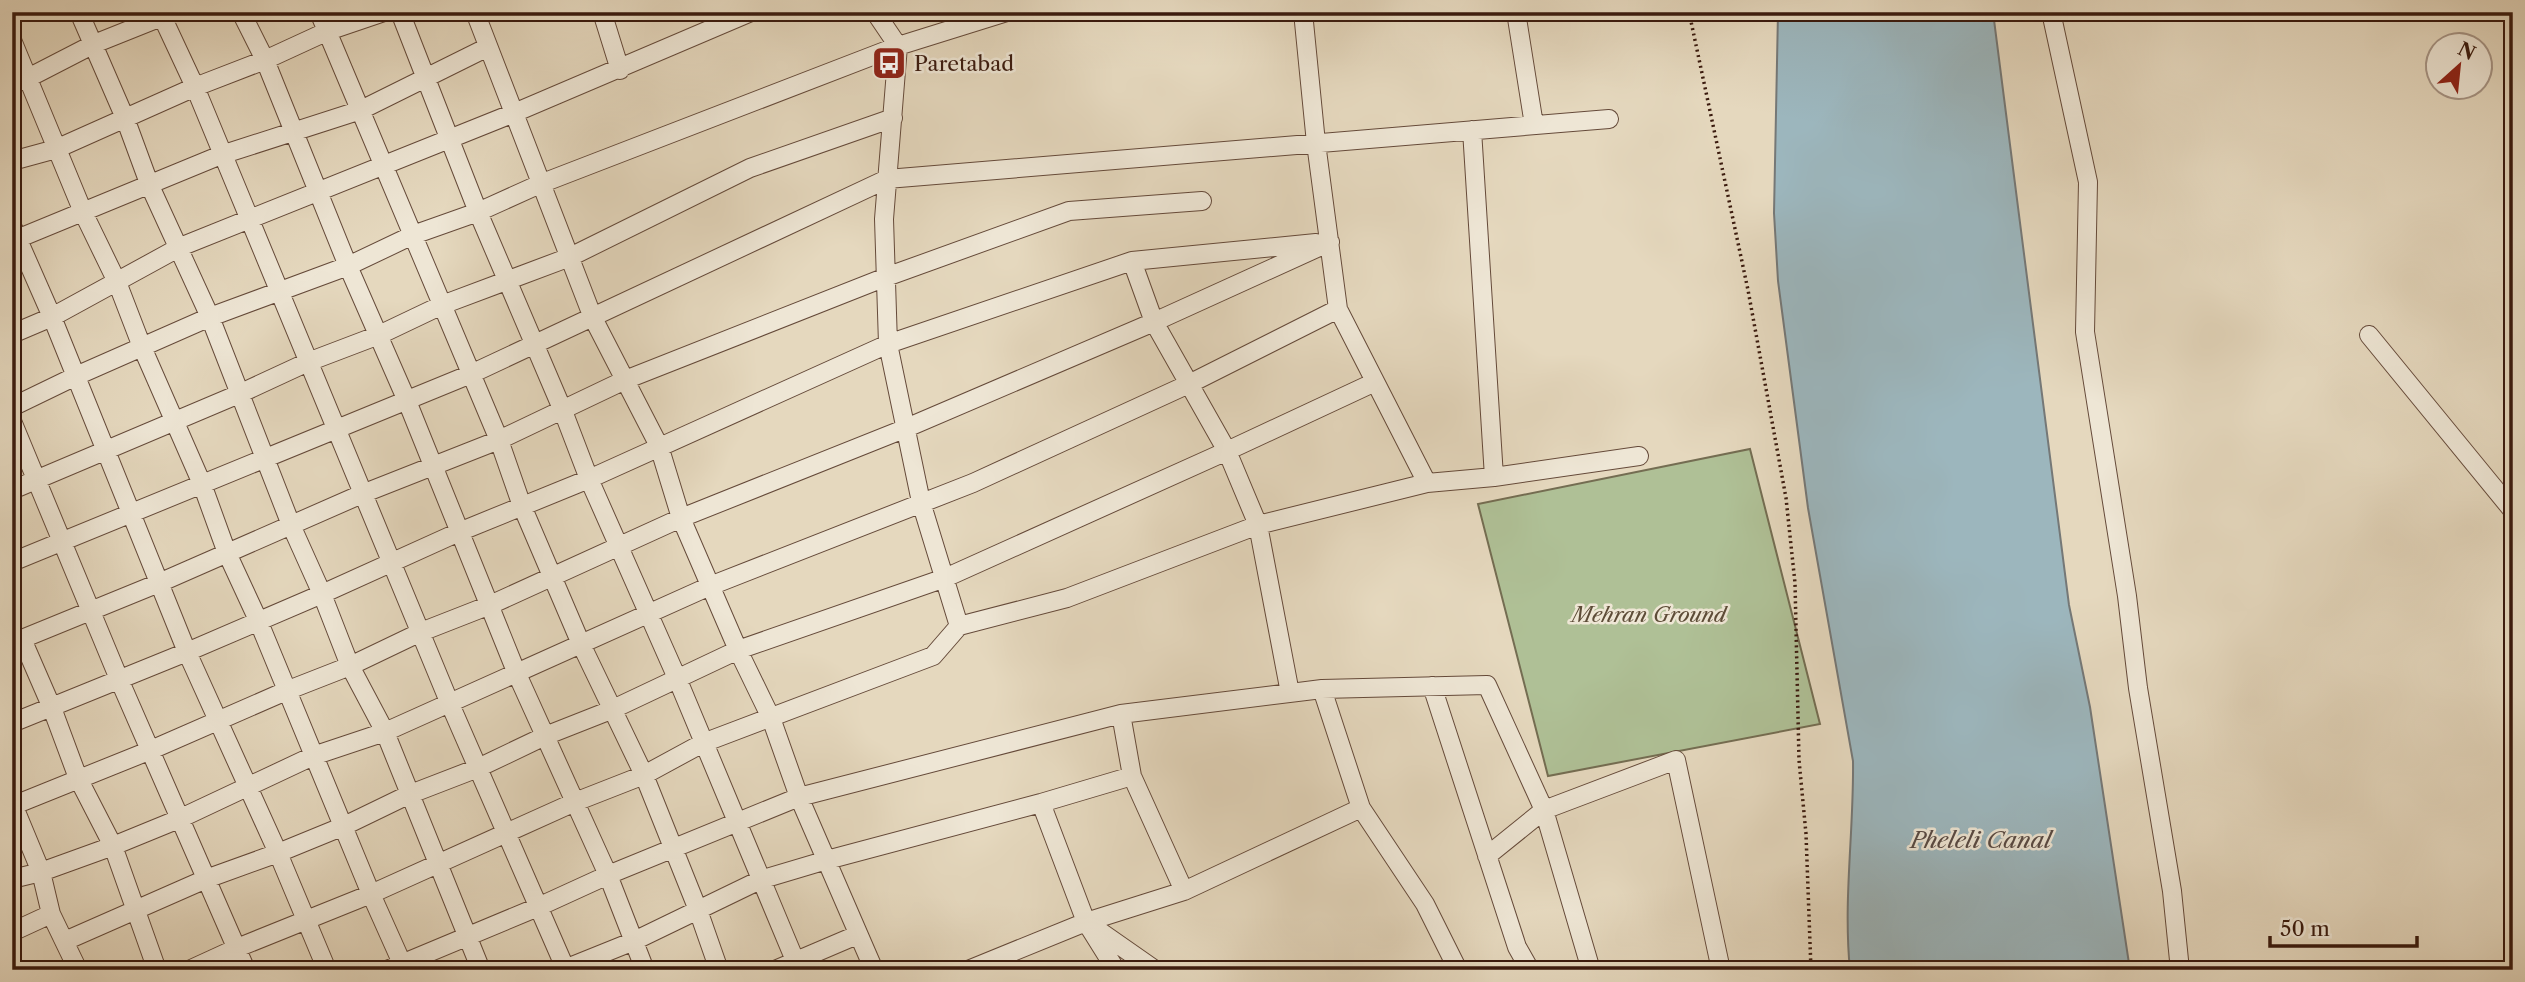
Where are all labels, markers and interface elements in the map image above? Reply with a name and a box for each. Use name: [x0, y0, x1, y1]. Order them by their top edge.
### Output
north arrow: [2424, 32, 2494, 102]
text: N: [2454, 37, 2479, 65]
bus stop icon: Paretabad: [870, 44, 908, 82]
place label: Paretabad: [914, 51, 1014, 76]
park label: Mehran Ground: [1569, 602, 1729, 627]
water label: Pheleli Canal: [1908, 826, 2054, 854]
scale bar: [2270, 905, 2416, 949]
text: 50 m: [2280, 916, 2330, 941]

